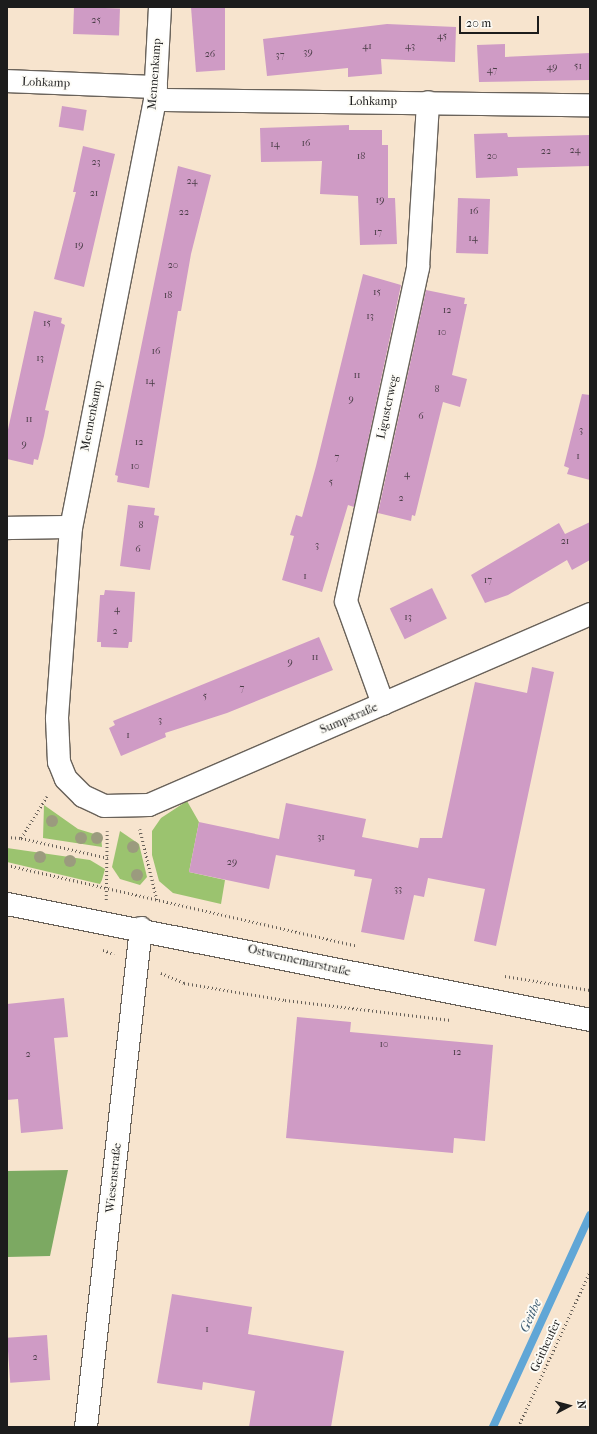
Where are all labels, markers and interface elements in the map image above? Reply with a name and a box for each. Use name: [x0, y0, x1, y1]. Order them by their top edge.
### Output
scale bar: [461, 8, 541, 34]
house number: 25: [91, 15, 101, 27]
text: 20 m: [466, 16, 491, 30]
house number: 45: [437, 31, 447, 43]
street label: Mennenkamp: [145, 38, 165, 110]
house number: 41: [362, 41, 372, 53]
house number: 43: [405, 41, 415, 53]
house number: 39: [303, 47, 313, 59]
house number: 26: [205, 49, 215, 61]
house number: 37: [276, 50, 284, 62]
house number: 51: [574, 61, 582, 73]
house number: 49: [546, 62, 558, 74]
house number: 47: [487, 65, 497, 77]
street label: Lohkamp: [22, 75, 70, 91]
street label: Lohkamp: [349, 95, 397, 109]
house number: 16: [302, 138, 310, 150]
house number: 14: [270, 139, 280, 151]
house number: 24: [569, 145, 581, 157]
house number: 22: [541, 146, 551, 158]
house number: 18: [357, 151, 365, 163]
house number: 20: [487, 151, 497, 163]
house number: 23: [91, 157, 101, 169]
house number: 24: [186, 176, 198, 188]
house number: 21: [90, 188, 98, 200]
house number: 19: [376, 195, 384, 207]
house number: 16: [470, 206, 478, 218]
house number: 22: [179, 207, 189, 219]
house number: 17: [374, 227, 382, 239]
house number: 14: [468, 233, 478, 245]
house number: 19: [75, 240, 83, 252]
house number: 20: [168, 260, 178, 272]
house number: 15: [373, 287, 381, 299]
house number: 18: [164, 290, 172, 302]
house number: 12: [443, 305, 451, 317]
house number: 13: [366, 311, 374, 323]
house number: 15: [43, 318, 51, 330]
house number: 10: [437, 327, 447, 339]
house number: 16: [152, 346, 160, 358]
house number: 13: [36, 353, 44, 365]
house number: 11: [353, 370, 361, 382]
street label: Ligusterweg: [374, 374, 402, 440]
house number: 14: [145, 376, 155, 388]
street label: Mennenkamp: [78, 379, 106, 453]
house number: 8: [434, 384, 440, 396]
house number: 9: [348, 394, 354, 406]
house number: 6: [418, 411, 424, 423]
house number: 11: [25, 414, 33, 426]
house number: 3: [579, 425, 583, 437]
house number: 12: [135, 437, 143, 449]
house number: 9: [21, 439, 27, 451]
house number: 1: [576, 451, 580, 463]
house number: 7: [335, 452, 339, 464]
house number: 10: [130, 461, 140, 473]
house number: 4: [404, 469, 410, 481]
house number: 5: [329, 477, 333, 489]
house number: 2: [398, 493, 404, 505]
house number: 8: [138, 520, 144, 532]
house number: 21: [561, 536, 569, 548]
house number: 3: [315, 540, 319, 552]
house number: 6: [135, 544, 141, 556]
house number: 1: [303, 571, 307, 583]
house number: 17: [484, 575, 492, 587]
house number: 4: [114, 604, 120, 616]
house number: 13: [404, 612, 412, 624]
house number: 2: [112, 626, 118, 638]
house number: 11: [311, 652, 319, 664]
house number: 9: [287, 657, 293, 669]
house number: 7: [240, 683, 244, 695]
house number: 5: [203, 691, 207, 703]
street label: Sumpstraße: [318, 700, 380, 738]
house number: 3: [158, 715, 162, 727]
house number: 1: [126, 730, 130, 742]
house number: 31: [317, 832, 325, 844]
house number: 29: [227, 857, 237, 869]
house number: 33: [394, 884, 402, 896]
street label: Ostwennemarstraße: [246, 942, 352, 980]
house number: 10: [379, 1039, 389, 1051]
house number: 12: [453, 1047, 461, 1059]
house number: 2: [25, 1049, 31, 1061]
street label: Wiesenstraße: [103, 1142, 125, 1214]
water label: Geithe: [517, 1297, 545, 1335]
street label: Geitheufer: [528, 1317, 564, 1375]
house number: 1: [205, 1324, 209, 1336]
house number: 2: [32, 1352, 38, 1364]
north arrow: [549, 1386, 589, 1426]
text: N: [575, 1400, 588, 1410]

